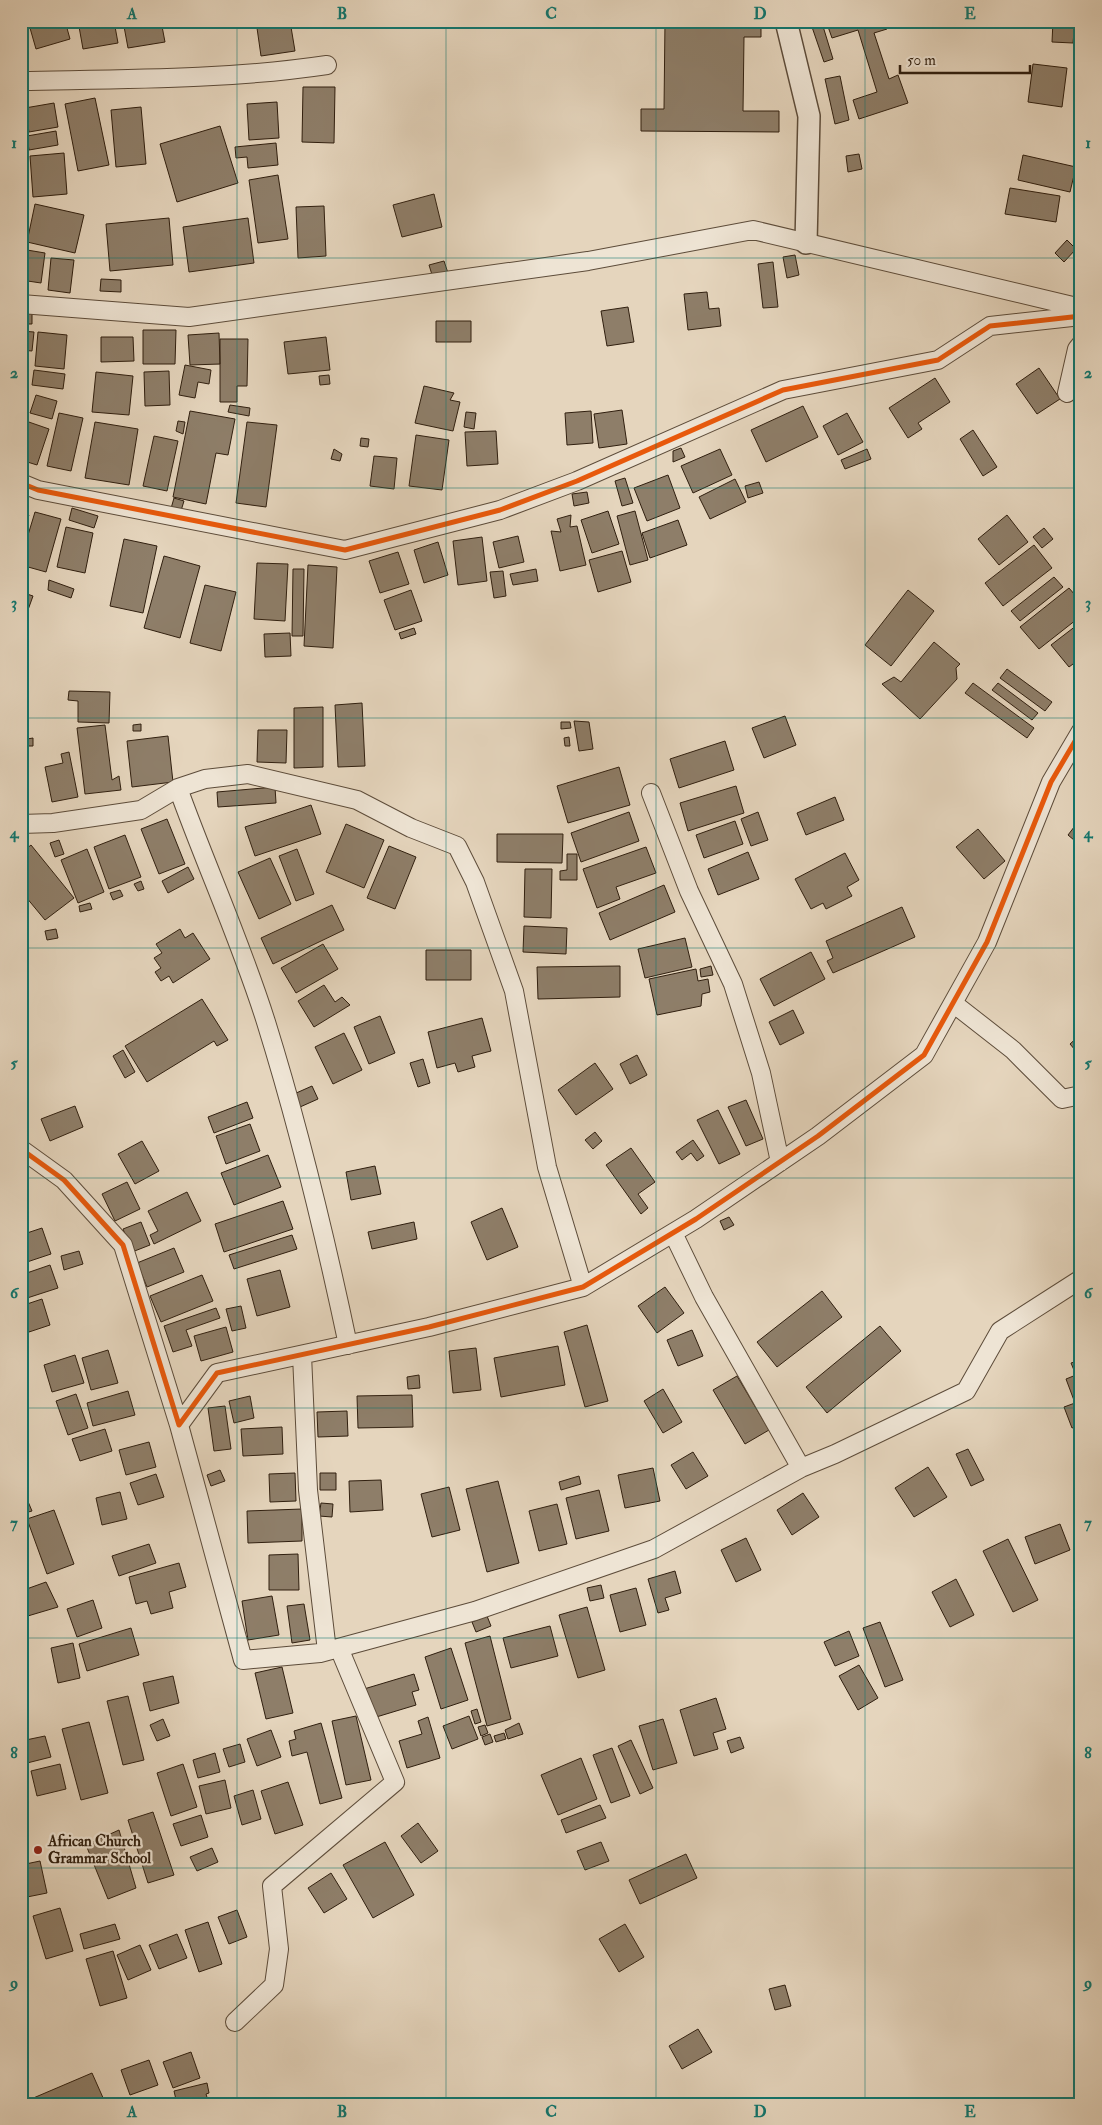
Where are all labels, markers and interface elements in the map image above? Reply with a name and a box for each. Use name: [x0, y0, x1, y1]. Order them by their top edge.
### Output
text: A: [126, 4, 138, 24]
text: B: [337, 4, 347, 24]
text: C: [545, 4, 557, 24]
text: D: [753, 4, 767, 24]
text: E: [964, 4, 976, 24]
scale bar: [900, 42, 1030, 74]
text: 50 m: [907, 51, 936, 70]
text: 1: [11, 133, 17, 153]
text: 1: [1085, 133, 1091, 153]
text: 2: [10, 363, 18, 383]
text: 2: [1084, 363, 1092, 383]
text: 3: [11, 593, 17, 613]
text: 3: [1085, 593, 1091, 613]
text: 4: [9, 823, 20, 843]
text: 4: [1083, 823, 1094, 843]
text: 5: [10, 1053, 18, 1073]
text: 5: [1084, 1053, 1092, 1073]
text: 6: [10, 1283, 20, 1303]
text: 6: [1084, 1283, 1094, 1303]
text: 7: [10, 1513, 18, 1533]
text: 7: [1084, 1513, 1092, 1533]
text: 8: [10, 1743, 18, 1763]
text: 8: [1084, 1743, 1092, 1763]
place label: African Church Grammar School: [47, 1832, 151, 1868]
marker: African Church Grammar School: [32, 1844, 44, 1856]
text: 9: [8, 1973, 18, 1993]
text: 9: [1082, 1973, 1092, 1993]
text: A: [126, 2102, 138, 2122]
text: B: [337, 2102, 347, 2122]
text: C: [545, 2102, 557, 2122]
text: D: [753, 2102, 767, 2122]
text: E: [964, 2102, 976, 2122]

